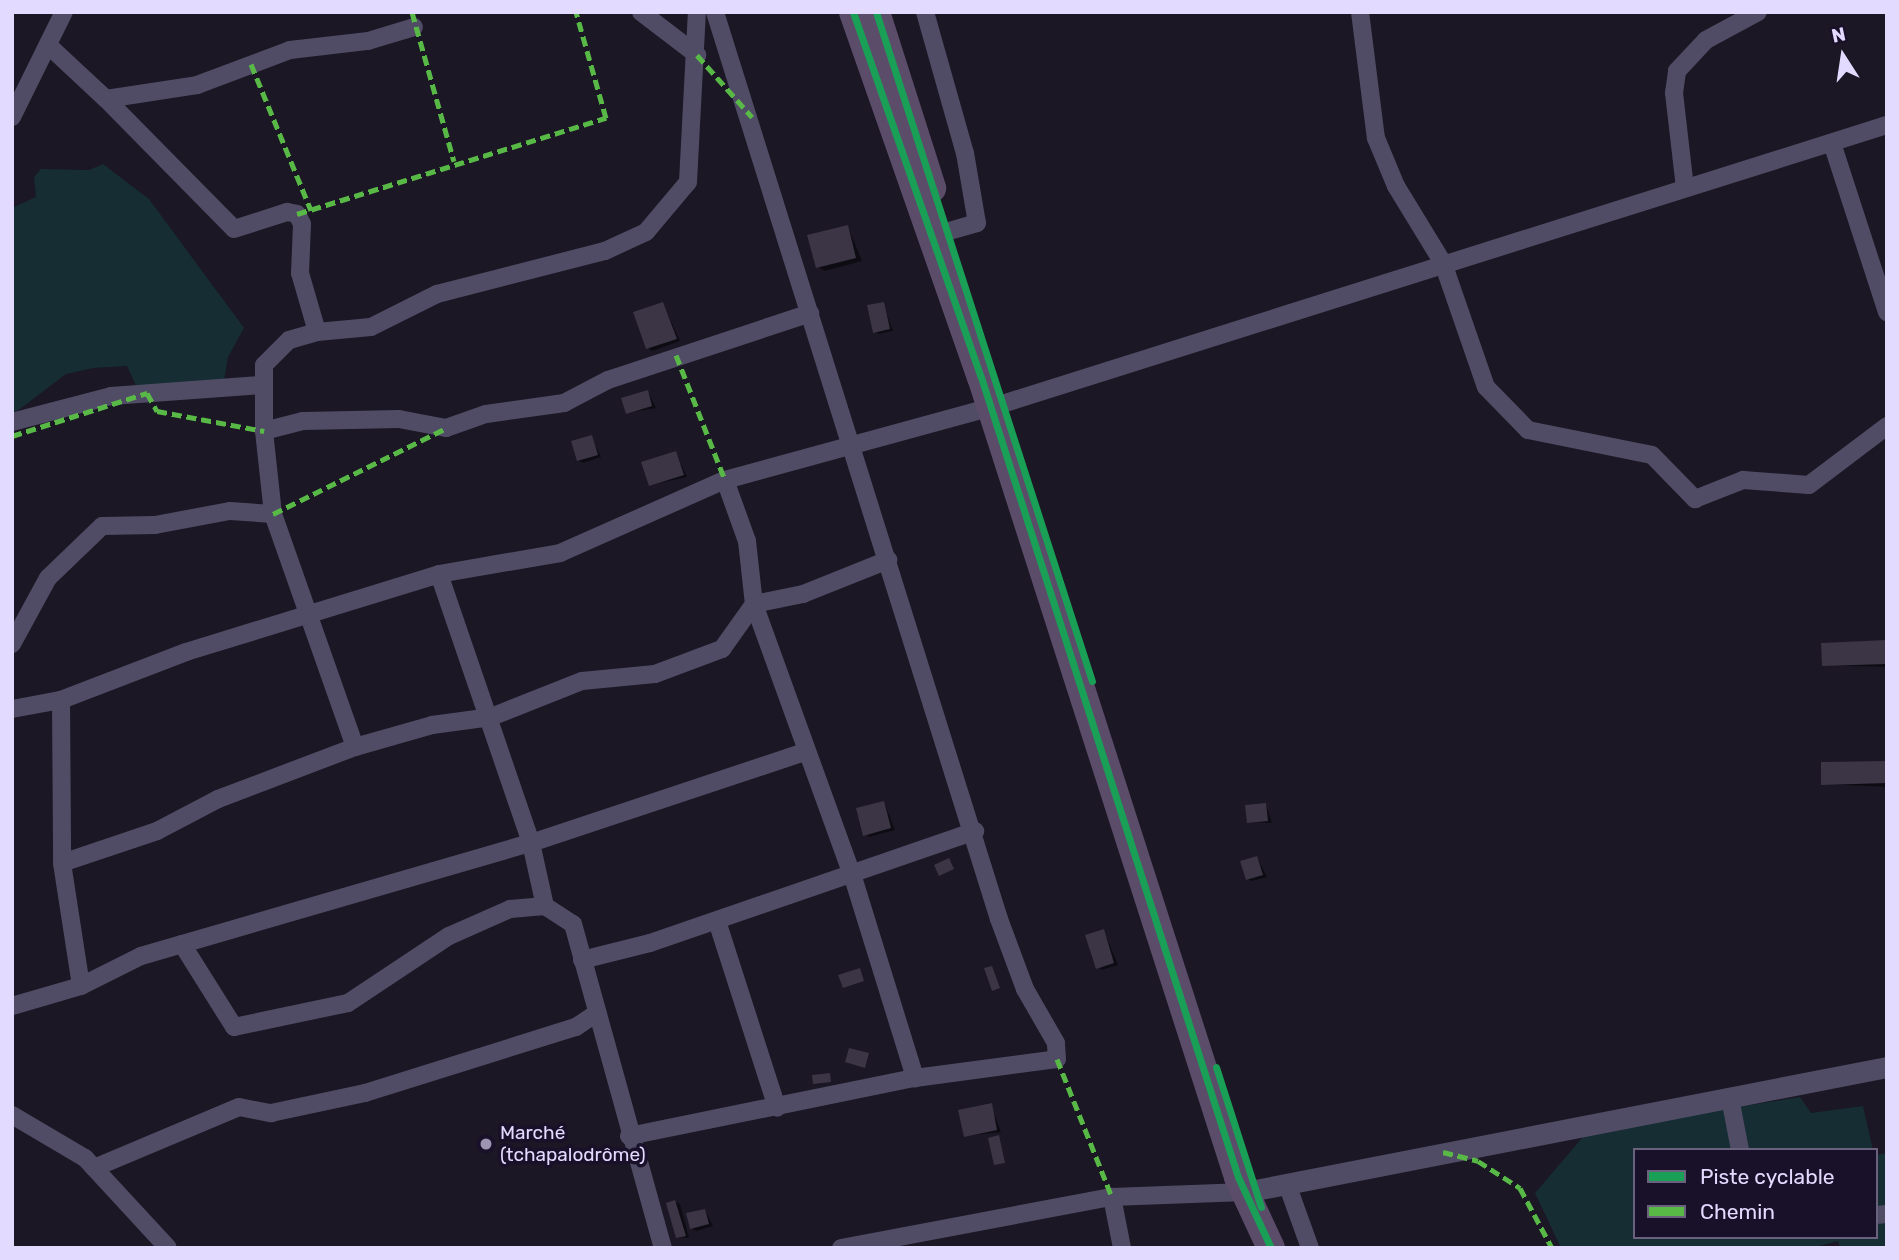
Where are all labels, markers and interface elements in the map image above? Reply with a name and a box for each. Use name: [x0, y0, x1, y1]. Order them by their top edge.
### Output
north arrow: [1808, 21, 1878, 91]
text: N: [1829, 22, 1848, 48]
place label: Marché (tchapalodrôme): [500, 1122, 646, 1166]
marker: Marché (tchapalodrôme): [478, 1136, 494, 1152]
legend: [1633, 1148, 1878, 1239]
text: Piste cyclable: [1700, 1164, 1835, 1189]
text: Chemin: [1700, 1199, 1775, 1224]

